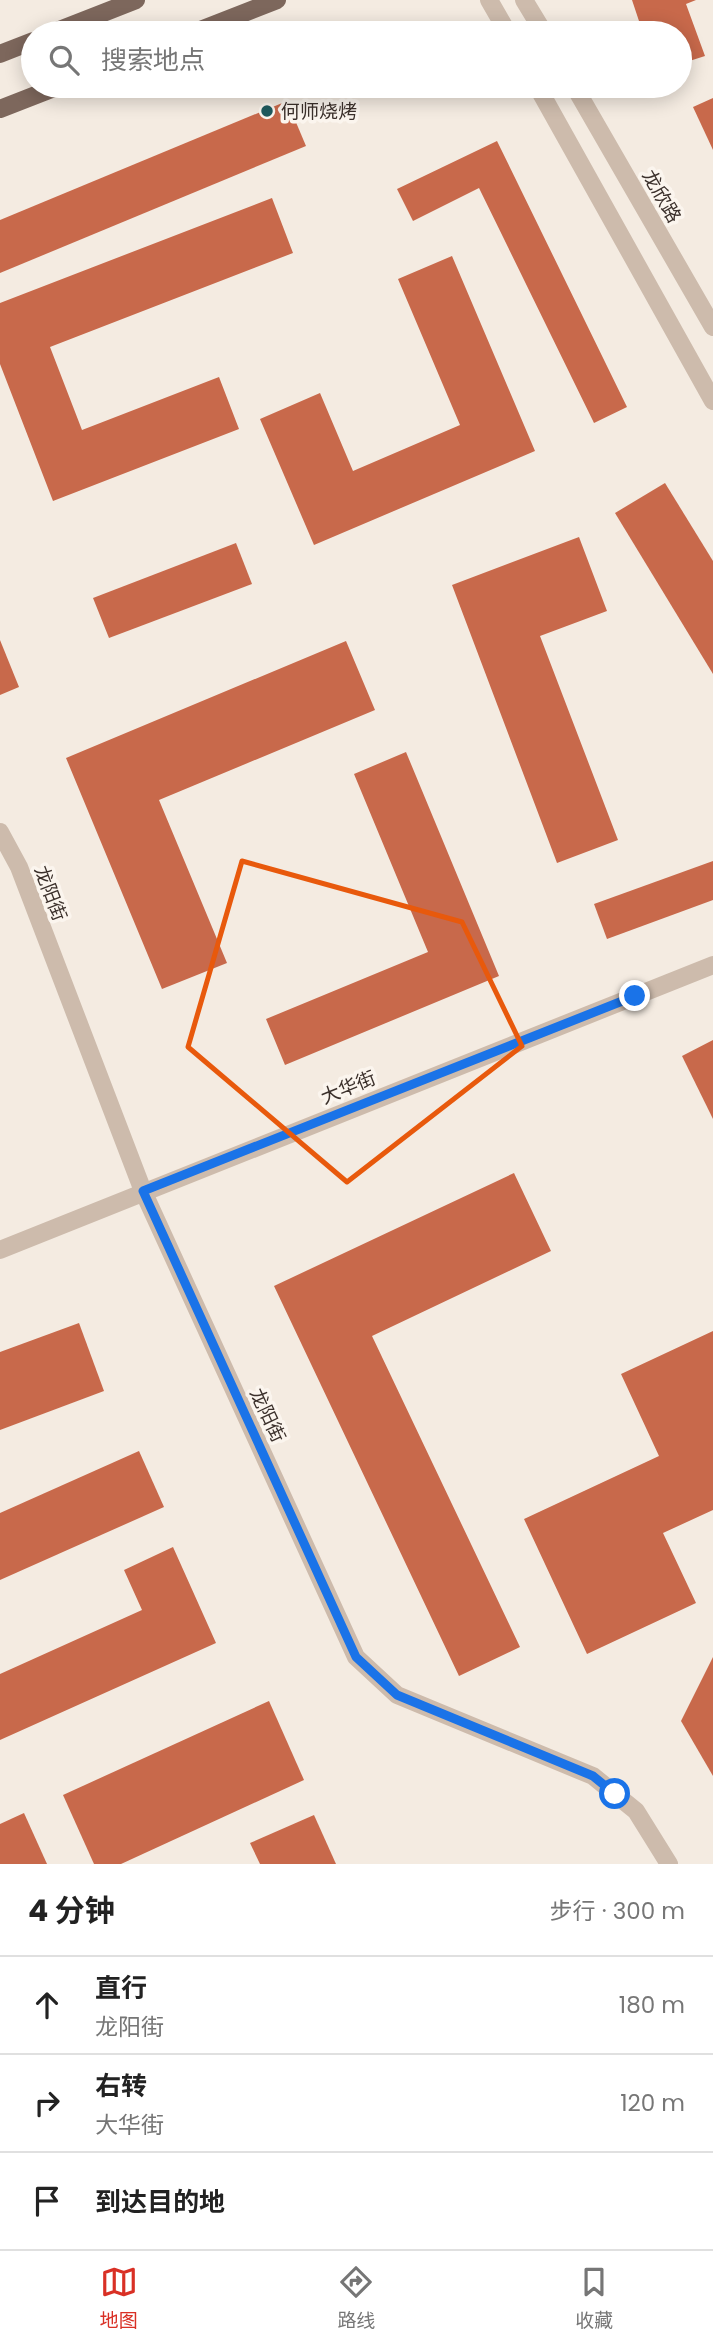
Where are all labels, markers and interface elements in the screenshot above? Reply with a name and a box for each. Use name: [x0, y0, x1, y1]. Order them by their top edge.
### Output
search box: [21, 21, 692, 98]
icon: search: [45, 41, 83, 79]
text: 搜索地点: [101, 42, 205, 78]
place label: 何师烧烤: [281, 98, 357, 125]
marker: 何师烧烤: [259, 103, 275, 119]
street label: 龙欣路: [636, 165, 688, 228]
street label: 龙阳街: [28, 862, 73, 925]
route end: [619, 980, 650, 1011]
street label: 大华街: [317, 1064, 380, 1111]
street label: 龙阳街: [243, 1384, 292, 1447]
route start: [599, 1778, 630, 1809]
text: 4 分钟: [28, 1889, 115, 1932]
text: 步行 · 300 m: [550, 1895, 685, 1927]
text: 直行: [95, 1970, 147, 2006]
icon: ahead: [28, 1986, 66, 2024]
text: 180 m: [619, 1989, 685, 2021]
text: 龙阳街: [95, 2011, 164, 2043]
text: 右转: [95, 2068, 147, 2104]
icon: right: [28, 2084, 66, 2122]
text: 120 m: [620, 2087, 685, 2119]
text: 大华街: [95, 2109, 164, 2141]
icon: arrive: [28, 2182, 66, 2220]
text: 到达目的地: [95, 2184, 225, 2220]
tab: 地图: [100, 2263, 138, 2335]
tab: 路线: [337, 2263, 375, 2335]
tab: 收藏: [575, 2263, 613, 2335]

